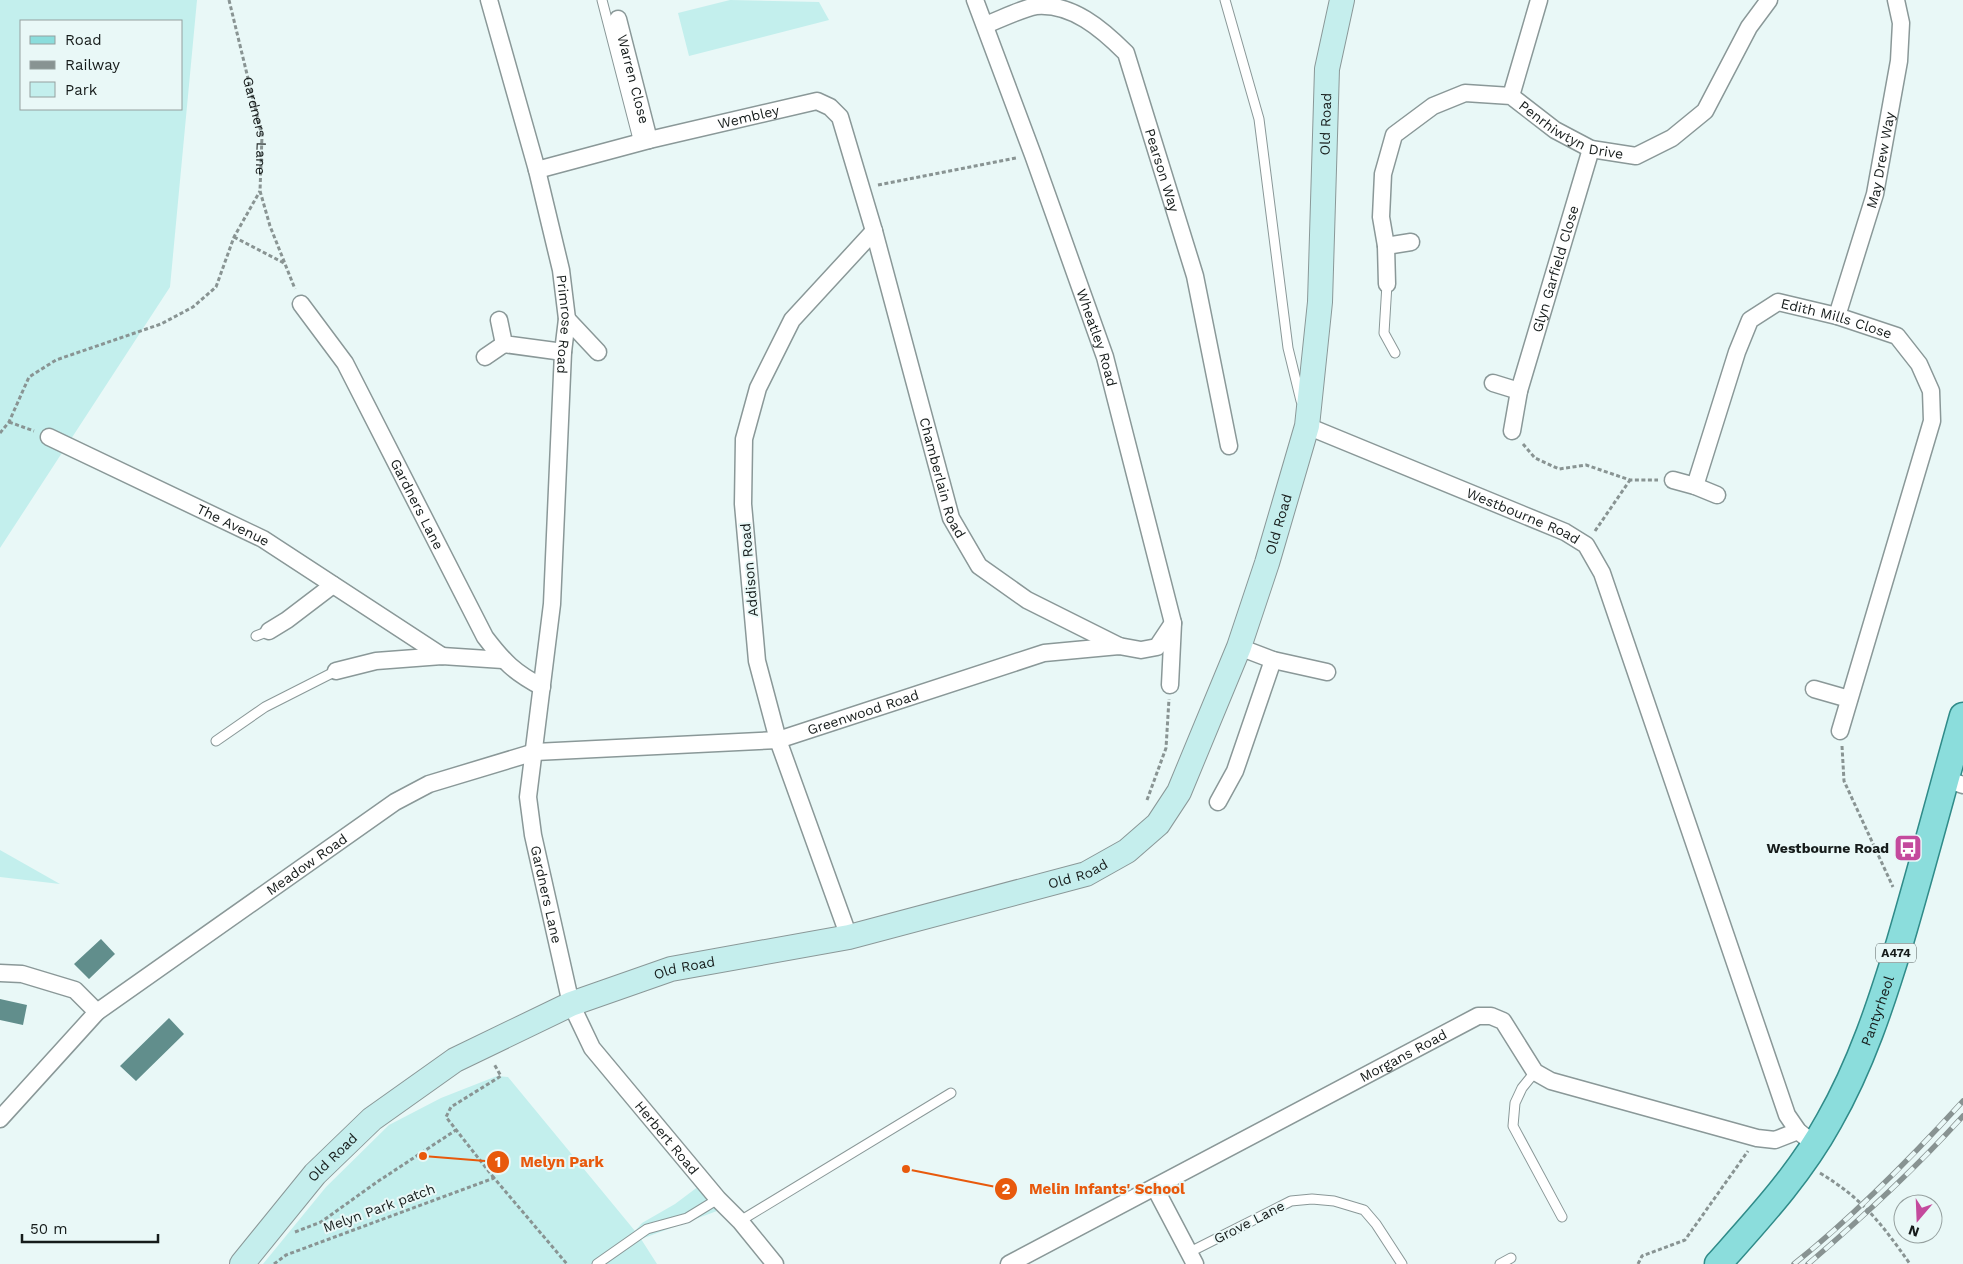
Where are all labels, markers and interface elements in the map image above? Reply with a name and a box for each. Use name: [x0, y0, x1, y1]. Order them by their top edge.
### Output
legend: [20, 20, 182, 110]
text: Road: [65, 31, 102, 49]
street label: Warren Close: [614, 33, 652, 125]
text: Railway: [65, 56, 120, 74]
street label: Gardners Lane: [240, 75, 270, 175]
text: Park: [65, 81, 98, 99]
street label: Old Road: [1316, 93, 1334, 156]
street label: Penrhiwtyn Drive: [1516, 97, 1624, 162]
street label: Wembley: [716, 102, 781, 132]
street label: May Drew Way: [1863, 110, 1898, 211]
street label: Pearson Way: [1142, 126, 1183, 215]
street label: Glyn Garfield Close: [1529, 204, 1582, 334]
street label: Primrose Road: [554, 274, 575, 374]
street label: Wheatley Road: [1073, 287, 1120, 388]
street label: Edith Mills Close: [1779, 295, 1894, 342]
street label: Chamberlain Road: [916, 416, 969, 541]
street label: Gardners Lane: [387, 456, 447, 552]
street label: Westbourne Road: [1464, 484, 1583, 547]
street label: Old Road: [1262, 492, 1295, 557]
street label: The Avenue: [194, 501, 273, 549]
street label: Addison Road: [737, 523, 761, 617]
street label: Greenwood Road: [805, 686, 921, 738]
street label: Meadow Road: [263, 830, 350, 898]
bus stop icon: Westbourne Road: [1893, 833, 1923, 863]
place label: Westbourne Road: [1767, 840, 1889, 856]
street label: Gardners Lane: [528, 844, 565, 945]
street label: Old Road: [1046, 856, 1110, 892]
road number: A474: [1876, 944, 1916, 962]
street label: Old Road: [651, 953, 716, 982]
street label: Pantyrheol: [1857, 973, 1897, 1048]
street label: Morgans Road: [1357, 1026, 1449, 1085]
street label: Herbert Road: [632, 1098, 702, 1178]
street label: Old Road: [304, 1130, 360, 1185]
callout: Melyn Park: [485, 1147, 614, 1177]
text: 1: [495, 1153, 501, 1171]
text: Melyn Park: [520, 1153, 604, 1171]
callout: Melin Infants' School: [994, 1174, 1195, 1204]
street label: Melyn Park patch: [321, 1180, 437, 1236]
text: 2: [1002, 1180, 1011, 1198]
text: Melin Infants' School: [1029, 1180, 1185, 1198]
north arrow: [1893, 1194, 1943, 1244]
street label: Grove Lane: [1211, 1197, 1287, 1247]
scale bar: [22, 1212, 159, 1244]
text: 50 m: [30, 1220, 67, 1238]
text: N: [1906, 1222, 1921, 1241]

